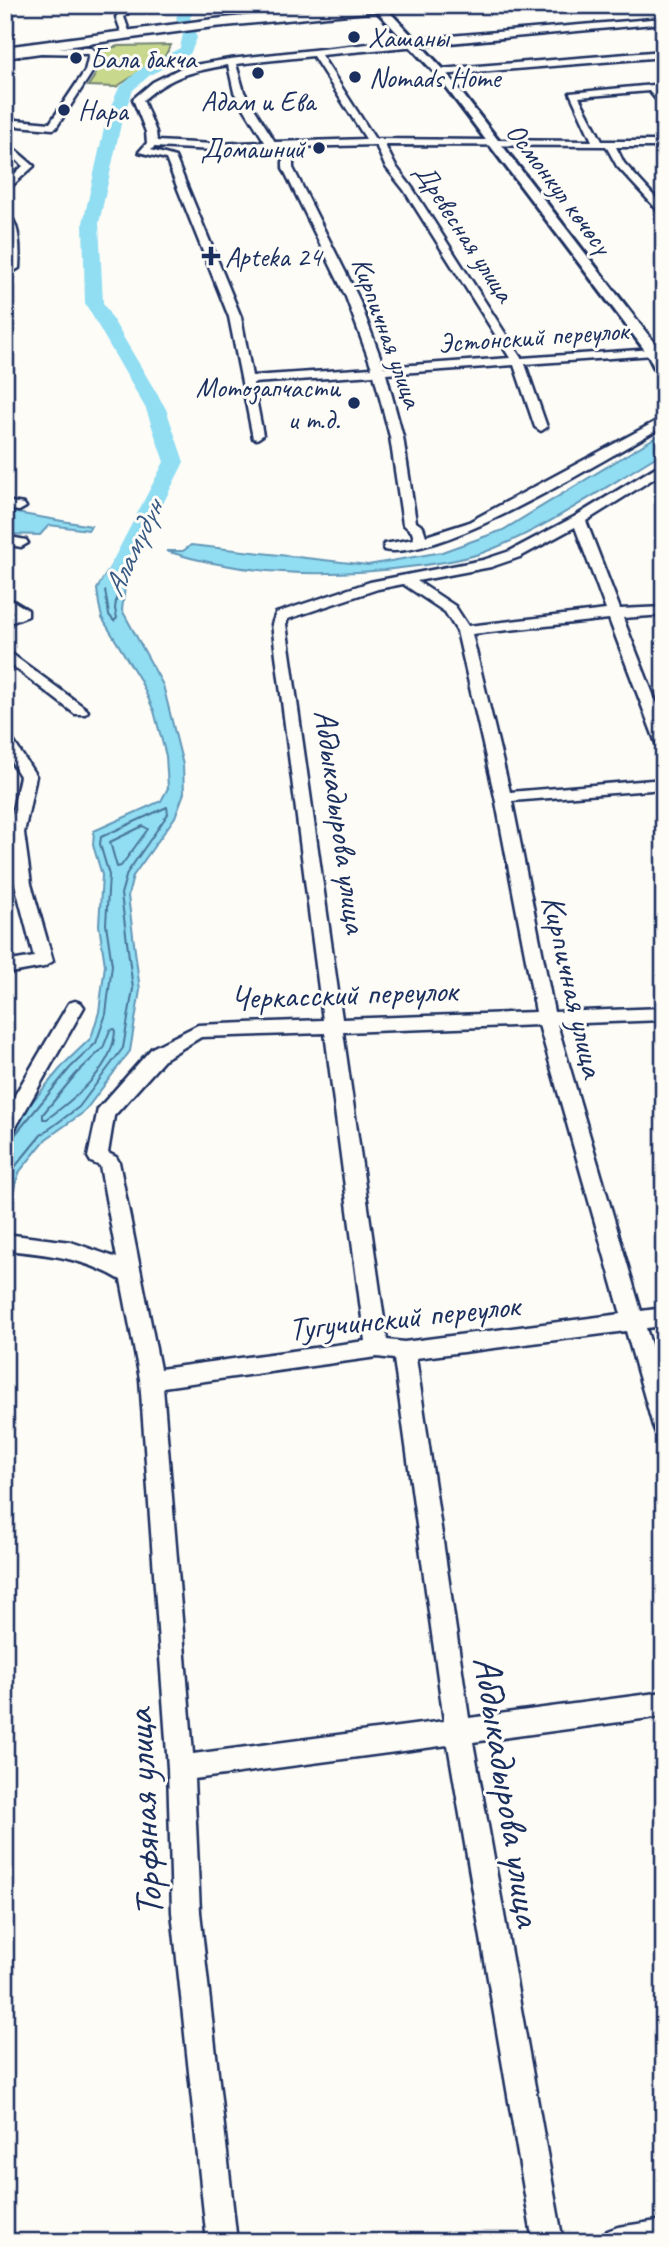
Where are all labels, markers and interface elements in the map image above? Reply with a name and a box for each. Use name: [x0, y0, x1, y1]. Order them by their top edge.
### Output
place label: Хашаны: [368, 20, 451, 55]
marker: Хашаны: [346, 29, 362, 45]
place label: Бала бакча: [90, 41, 198, 76]
marker: Бала бакча: [68, 50, 84, 66]
place label: Nomads Home: [369, 60, 502, 95]
marker: Адам и Ева: [250, 65, 266, 81]
marker: Nomads Home: [347, 69, 363, 85]
place label: Адам и Ева: [201, 84, 317, 119]
place label: Нара: [78, 93, 130, 128]
marker: Нара: [56, 102, 72, 118]
street label: Осмонкул көчөсү: [499, 115, 622, 263]
place label: Домашний: [201, 131, 306, 166]
marker: Домашний: [311, 140, 327, 156]
street label: Древесная улица: [407, 156, 523, 310]
place label: Apteka 24: [225, 239, 324, 274]
marker: Apteka 24: [203, 248, 219, 264]
street label: Кирпичная улица: [344, 252, 432, 414]
street label: Эстонский переулок: [437, 312, 632, 361]
place label: Мотозапчасти и т.д.: [196, 370, 342, 437]
marker: Мотозапчасти и т.д.: [346, 395, 362, 411]
water label: Аламүдүн: [94, 490, 174, 602]
street label: Абдыкадырова улица: [305, 707, 378, 937]
street label: Кирпичная улица: [532, 891, 615, 1084]
street label: Черкасский переулок: [230, 969, 461, 1019]
street label: Тугучинский переулок: [287, 1284, 524, 1350]
street label: Абдыкадырова улица: [462, 1653, 555, 1933]
street label: Торфяная улица: [113, 1705, 174, 1918]

